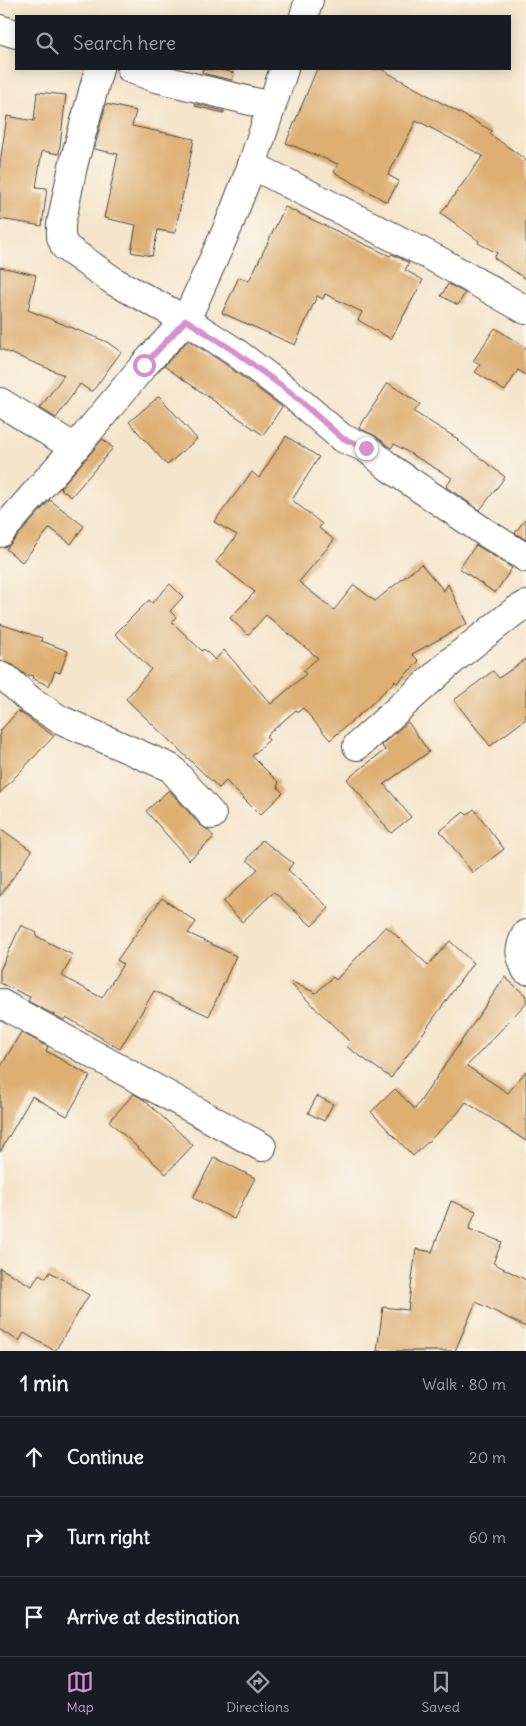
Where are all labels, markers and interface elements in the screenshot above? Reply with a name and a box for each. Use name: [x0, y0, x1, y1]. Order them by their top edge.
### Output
search box: [15, 15, 511, 70]
icon: search: [33, 29, 61, 57]
text: Search here: [73, 31, 176, 55]
route start: [133, 354, 156, 377]
route end: [355, 437, 378, 460]
text: 1 min: [20, 1370, 69, 1397]
text: Walk · 80 m: [422, 1374, 506, 1394]
icon: ahead: [20, 1443, 48, 1471]
text: Continue: [67, 1445, 144, 1469]
text: 20 m: [469, 1447, 506, 1467]
icon: right: [20, 1523, 48, 1551]
text: Turn right: [67, 1525, 150, 1549]
text: 60 m: [468, 1527, 506, 1547]
icon: arrive: [20, 1603, 48, 1631]
text: Arrive at destination: [67, 1605, 240, 1629]
tab: Map: [66, 1668, 94, 1716]
tab: Directions: [226, 1668, 289, 1716]
tab: Saved: [422, 1668, 460, 1716]

